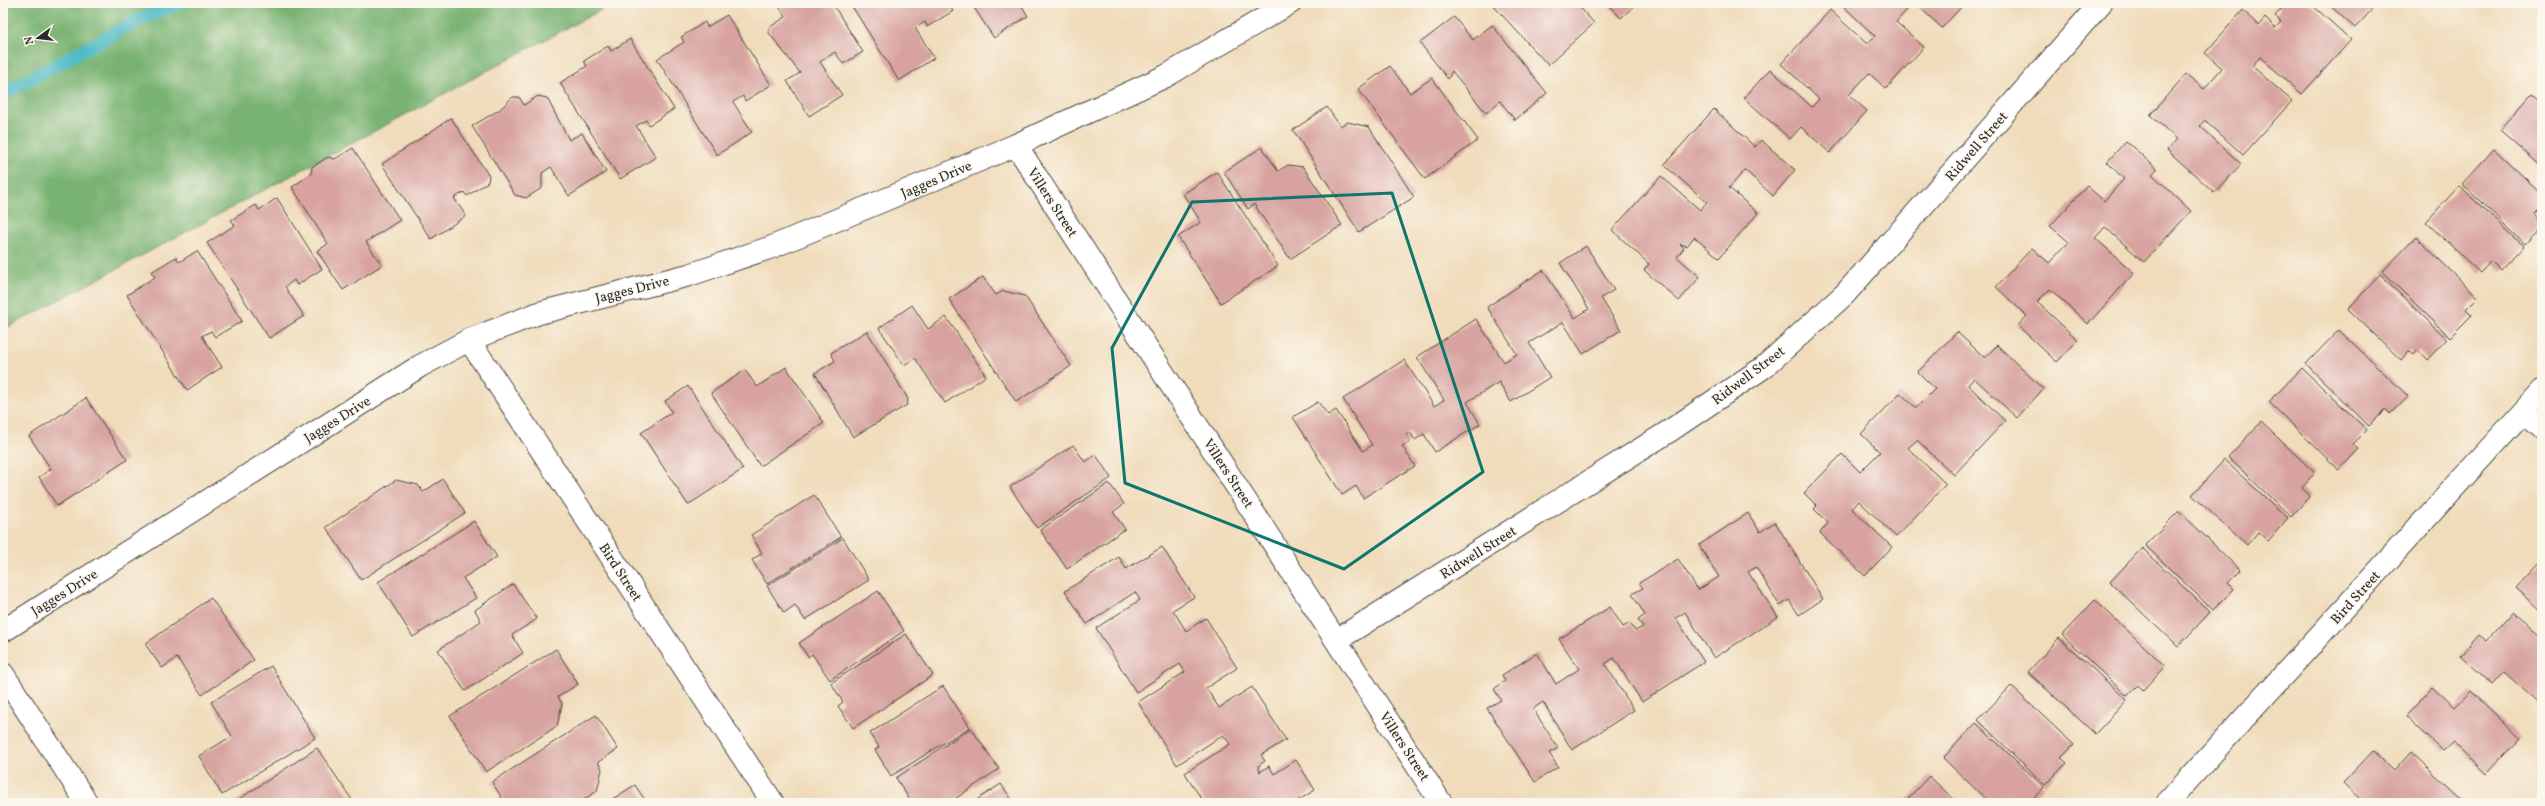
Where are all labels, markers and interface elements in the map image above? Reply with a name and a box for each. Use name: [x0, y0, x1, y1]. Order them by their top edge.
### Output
north arrow: [18, 18, 58, 58]
text: N: [22, 34, 38, 46]
street label: Ridwell Street: [1941, 108, 2013, 186]
street label: Jagges Drive: [898, 157, 975, 204]
street label: Villers Street: [1022, 164, 1081, 241]
street label: Jagges Drive: [593, 272, 672, 309]
street label: Ridwell Street: [1708, 342, 1789, 410]
street label: Jagges Drive: [301, 392, 375, 448]
street label: Villers Street: [1198, 435, 1257, 512]
street label: Ridwell Street: [1437, 522, 1521, 584]
street label: Bird Street: [594, 540, 646, 606]
street label: Jagges Drive: [28, 565, 102, 621]
street label: Bird Street: [2327, 567, 2385, 629]
street label: Villers Street: [1374, 708, 1433, 785]

